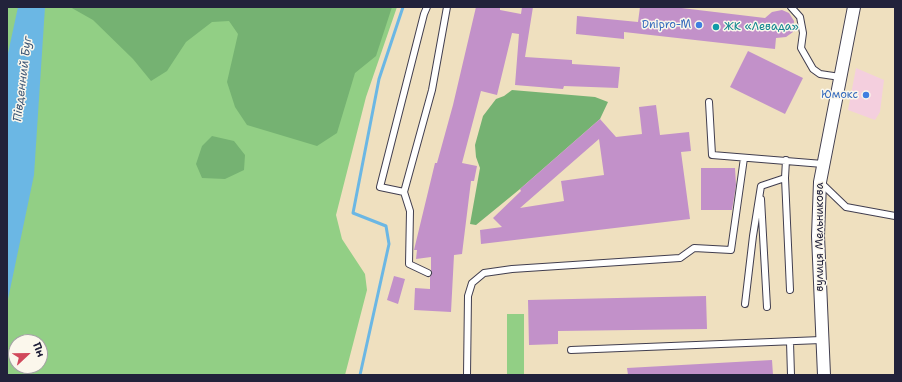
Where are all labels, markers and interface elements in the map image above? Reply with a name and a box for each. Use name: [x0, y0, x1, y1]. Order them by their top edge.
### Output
place label: Dnipro-M: [642, 18, 691, 32]
marker: Dnipro-M: [694, 20, 704, 30]
place label: ЖК «Левада»: [724, 20, 799, 34]
marker: ЖК «Левада»: [711, 22, 721, 32]
water label: Південний Буг: [11, 36, 35, 122]
place label: Юмокс: [821, 88, 858, 102]
marker: Юмокс: [861, 90, 871, 100]
street label: вулиця Мельникова: [813, 182, 827, 292]
north arrow: [8, 334, 48, 374]
text: Пн: [29, 340, 48, 359]

